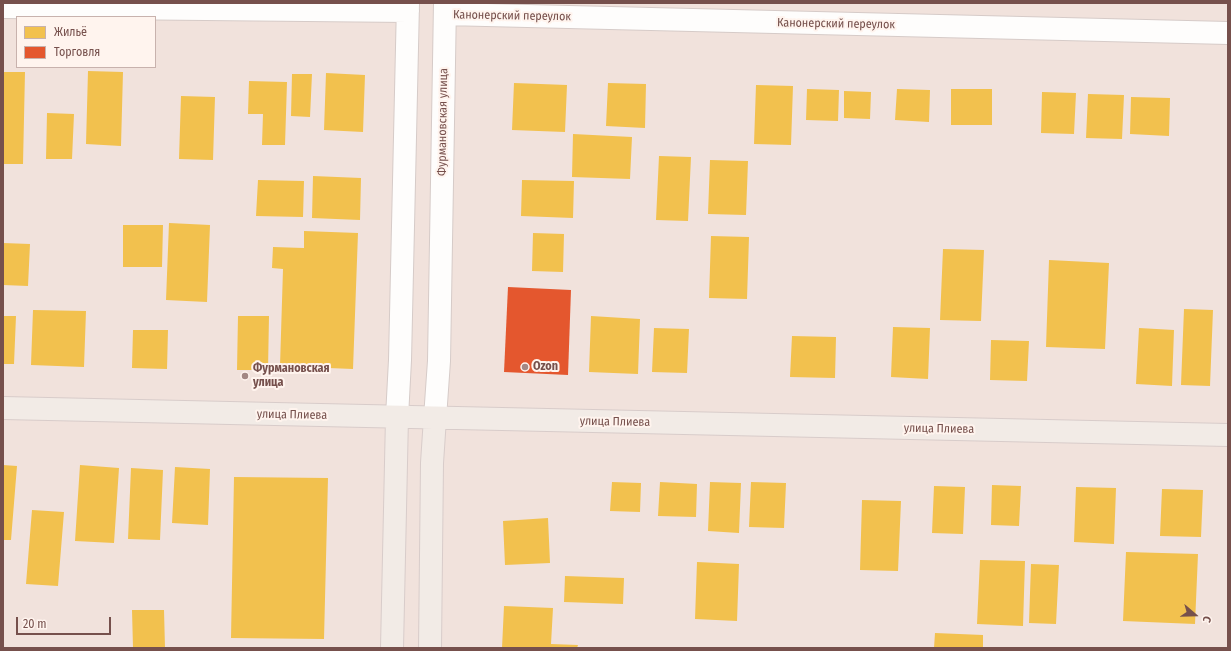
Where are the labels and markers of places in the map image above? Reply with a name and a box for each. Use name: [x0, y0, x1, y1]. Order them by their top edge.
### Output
place label: Ozon: [533, 360, 558, 374]
place label: Фурмановская улица: [253, 362, 330, 390]
marker: Ozon: [520, 362, 530, 372]
marker: Фурмановская улица: [240, 371, 250, 381]

